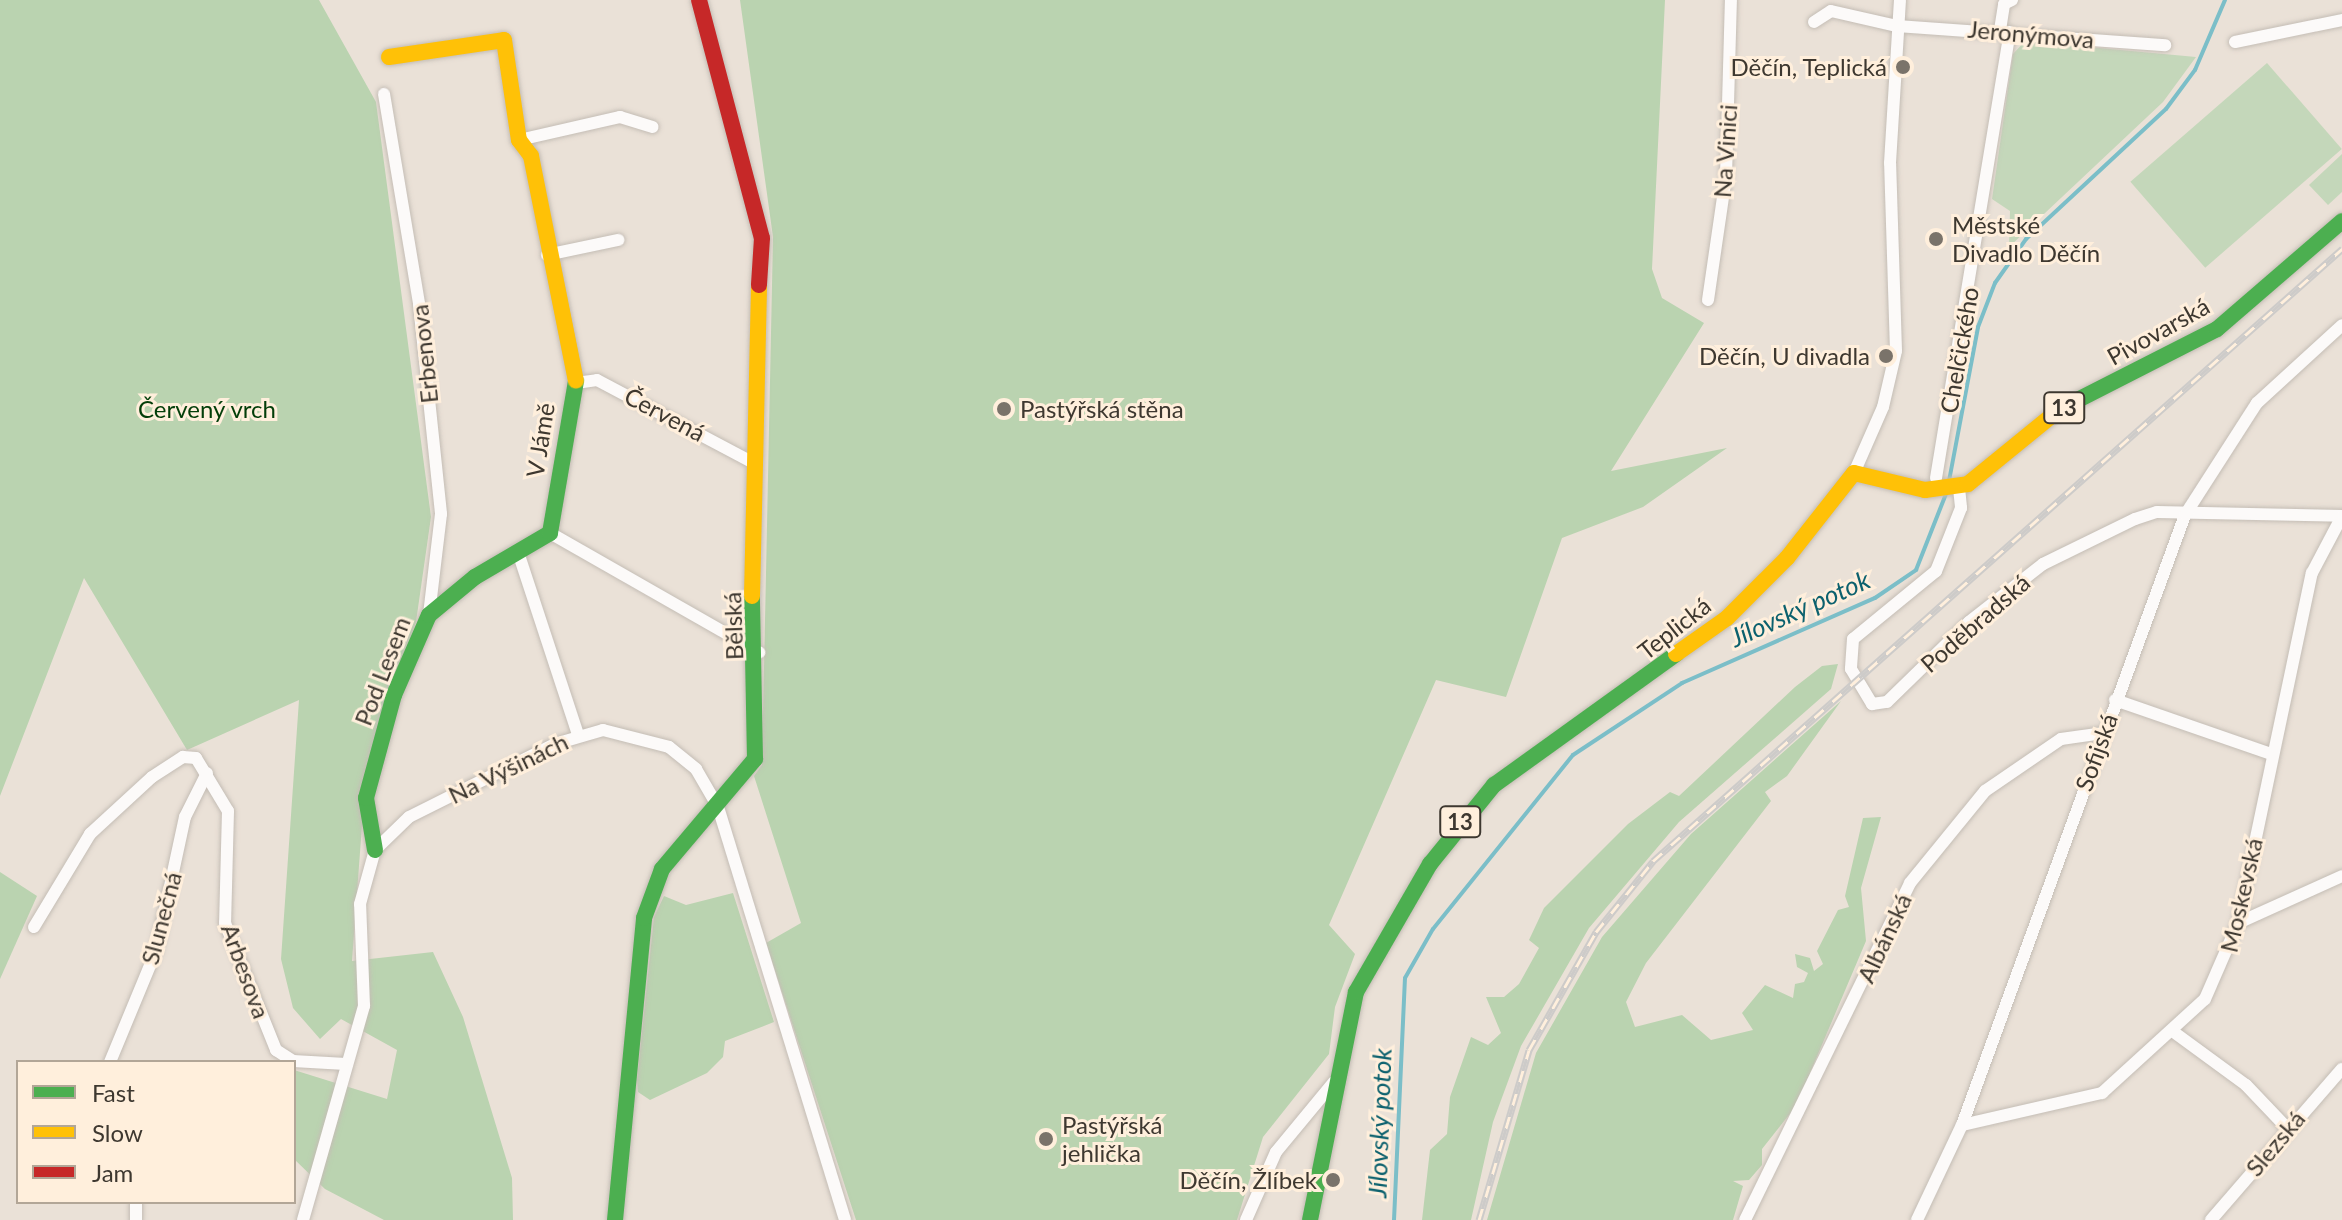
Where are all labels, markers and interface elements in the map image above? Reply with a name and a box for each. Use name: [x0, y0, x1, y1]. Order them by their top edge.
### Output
street label: Jeronýmova: [1967, 14, 2095, 54]
place label: Děčín, Teplická: [1730, 53, 1887, 81]
marker: Děčín, Teplická: [1894, 58, 1912, 76]
street label: Na Vinici: [1707, 103, 1743, 199]
place label: Městské Divadlo Děčín: [1952, 211, 2100, 267]
marker: Městské Divadlo Děčín: [1927, 230, 1945, 248]
street label: Chelčického: [1934, 285, 1984, 415]
street label: Pivovarská: [2102, 291, 2214, 371]
street label: Erbenova: [405, 303, 443, 405]
place label: Děčín, U divadla: [1699, 342, 1870, 370]
marker: Děčín, U divadla: [1877, 347, 1895, 365]
street label: Červená: [620, 381, 710, 447]
road number: 13: [2042, 390, 2086, 426]
park label: Červený vrch: [137, 395, 277, 423]
place label: Pastýřská stěna: [1020, 395, 1184, 423]
street label: V Jámě: [520, 400, 560, 480]
marker: Pastýřská stěna: [995, 400, 1013, 418]
water label: Jílovský potok: [1725, 564, 1875, 654]
street label: Poděbradská: [1914, 568, 2036, 678]
street label: Bělská: [717, 591, 749, 661]
street label: Teplická: [1632, 591, 1716, 665]
street label: Pod Lesem: [348, 613, 416, 729]
street label: Sofijská: [2069, 709, 2123, 795]
street label: Na Výšinách: [443, 727, 573, 809]
road number: 13: [1438, 804, 1482, 840]
street label: Moskevská: [2214, 835, 2268, 955]
street label: Slunečná: [135, 869, 187, 967]
street label: Albánská: [1851, 889, 1917, 987]
street label: Arbesova: [216, 920, 276, 1022]
water label: Jílovský potok: [1362, 1047, 1398, 1199]
legend: [16, 1060, 296, 1204]
text: Fast: [92, 1078, 135, 1107]
street label: Slezská: [2239, 1104, 2311, 1182]
place label: Pastýřská jehlička: [1062, 1111, 1162, 1167]
text: Slow: [92, 1118, 143, 1147]
marker: Pastýřská jehlička: [1037, 1130, 1055, 1148]
text: Jam: [92, 1158, 133, 1187]
place label: Děčín, Žlíbek: [1180, 1166, 1317, 1194]
marker: Děčín, Žlíbek: [1324, 1171, 1342, 1189]

